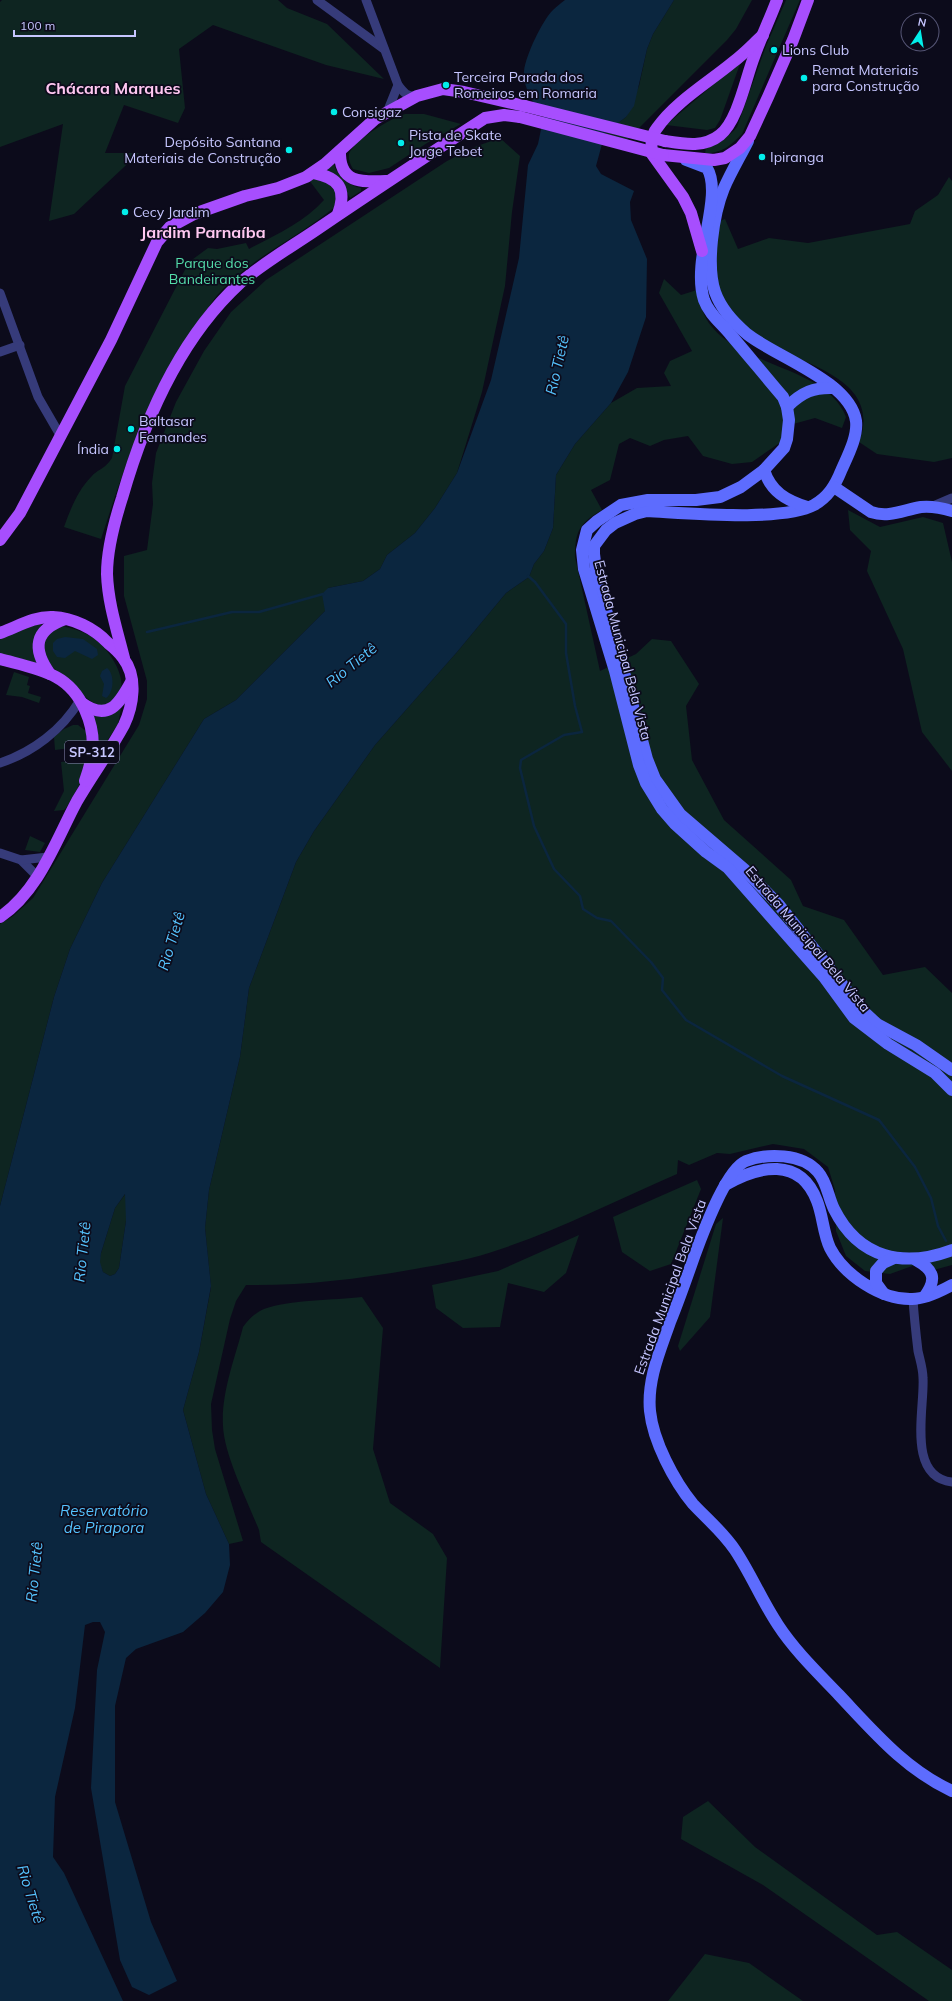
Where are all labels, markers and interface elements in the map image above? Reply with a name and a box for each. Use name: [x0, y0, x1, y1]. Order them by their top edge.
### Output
scale bar: [14, 12, 135, 38]
north arrow: [900, 12, 940, 52]
text: N: [917, 15, 928, 30]
text: 100 m: [20, 18, 55, 33]
place label: Lions Club: [782, 41, 849, 59]
marker: Lions Club: [769, 45, 779, 55]
place label: Remat Materiais para Construção: [812, 61, 919, 95]
place label: Terceira Parada dos Romeiros em Romaria: [454, 68, 597, 102]
marker: Remat Materiais para Construção: [799, 73, 809, 83]
district label: Chácara Marques: [45, 78, 181, 98]
marker: Terceira Parada dos Romeiros em Romaria: [441, 80, 451, 90]
place label: Consigaz: [342, 103, 402, 121]
marker: Consigaz: [329, 107, 339, 117]
place label: Pista de Skate Jorge Tebet: [409, 126, 502, 160]
place label: Depósito Santana Materiais de Construção: [124, 133, 281, 167]
marker: Pista de Skate Jorge Tebet: [396, 138, 406, 148]
marker: Depósito Santana Materiais de Construção: [284, 145, 294, 155]
place label: Ipiranga: [770, 148, 824, 166]
marker: Ipiranga: [757, 152, 767, 162]
place label: Cecy Jardim: [133, 203, 210, 221]
marker: Cecy Jardim: [120, 207, 130, 217]
district label: Jardim Parnaíba: [140, 222, 266, 242]
park label: Parque dos Bandeirantes: [169, 254, 255, 288]
water label: Rio Tietê: [541, 333, 573, 397]
place label: Baltasar Fernandes: [139, 412, 207, 446]
marker: Baltasar Fernandes: [126, 424, 136, 434]
place label: Índia: [77, 440, 109, 458]
marker: Índia: [112, 444, 122, 454]
street label: Estrada Municipal Bela Vista: [590, 558, 656, 742]
water label: Rio Tietê: [321, 639, 381, 691]
road number: SP-312: [65, 741, 119, 763]
street label: Estrada Municipal Bela Vista: [742, 862, 874, 1016]
water label: Rio Tietê: [153, 909, 189, 973]
street label: Estrada Municipal Bela Vista: [630, 1197, 710, 1377]
water label: Rio Tietê: [69, 1221, 95, 1283]
water label: Reservatório de Pirapora: [60, 1501, 148, 1537]
water label: Rio Tietê: [21, 1541, 47, 1603]
water label: Rio Tietê: [13, 1862, 49, 1926]

